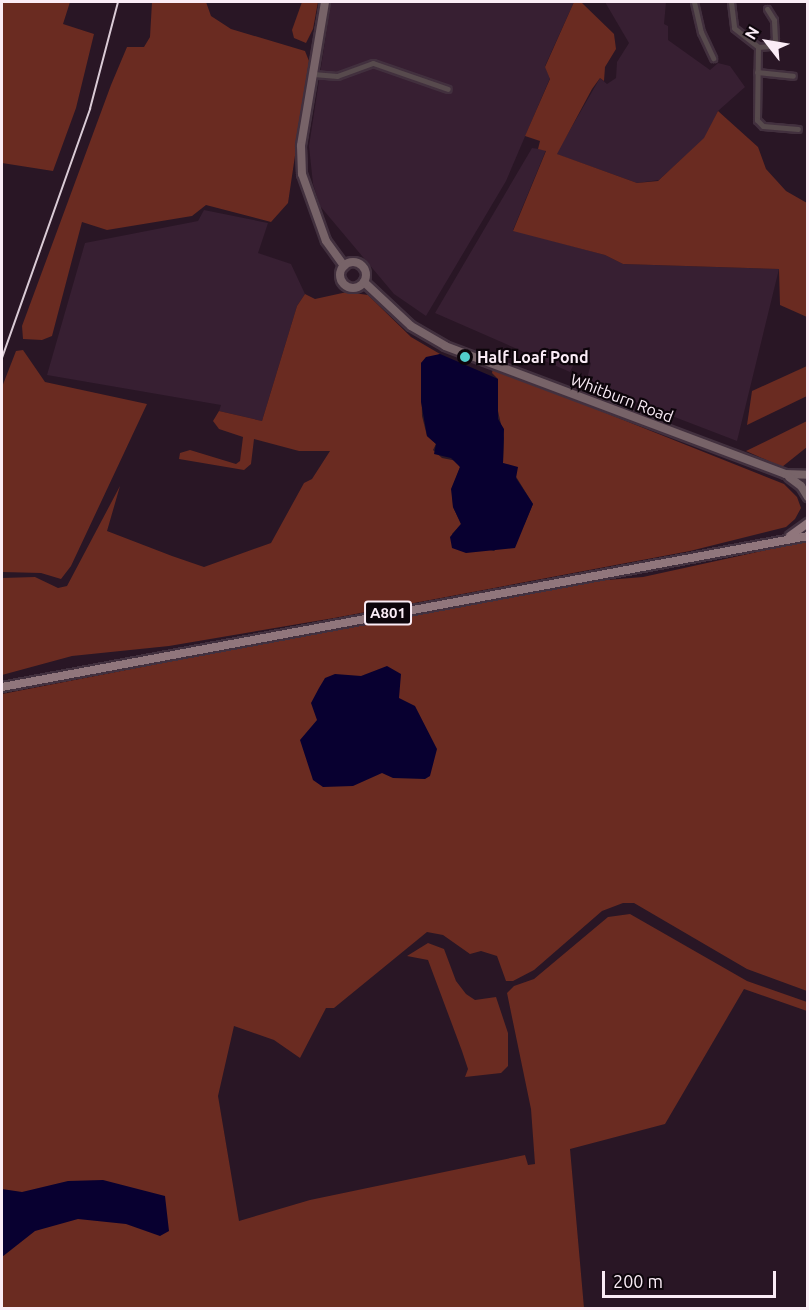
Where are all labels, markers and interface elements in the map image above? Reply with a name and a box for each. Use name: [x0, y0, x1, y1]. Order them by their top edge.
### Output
north arrow: [737, 12, 797, 72]
text: N: [741, 23, 762, 42]
place label: Half Loaf Pond: [477, 347, 589, 367]
marker: Half Loaf Pond: [458, 350, 472, 364]
street label: Whitburn Road: [568, 370, 676, 426]
road number: A801: [364, 601, 412, 625]
scale bar: [605, 1259, 779, 1297]
text: 200 m: [613, 1271, 663, 1291]

